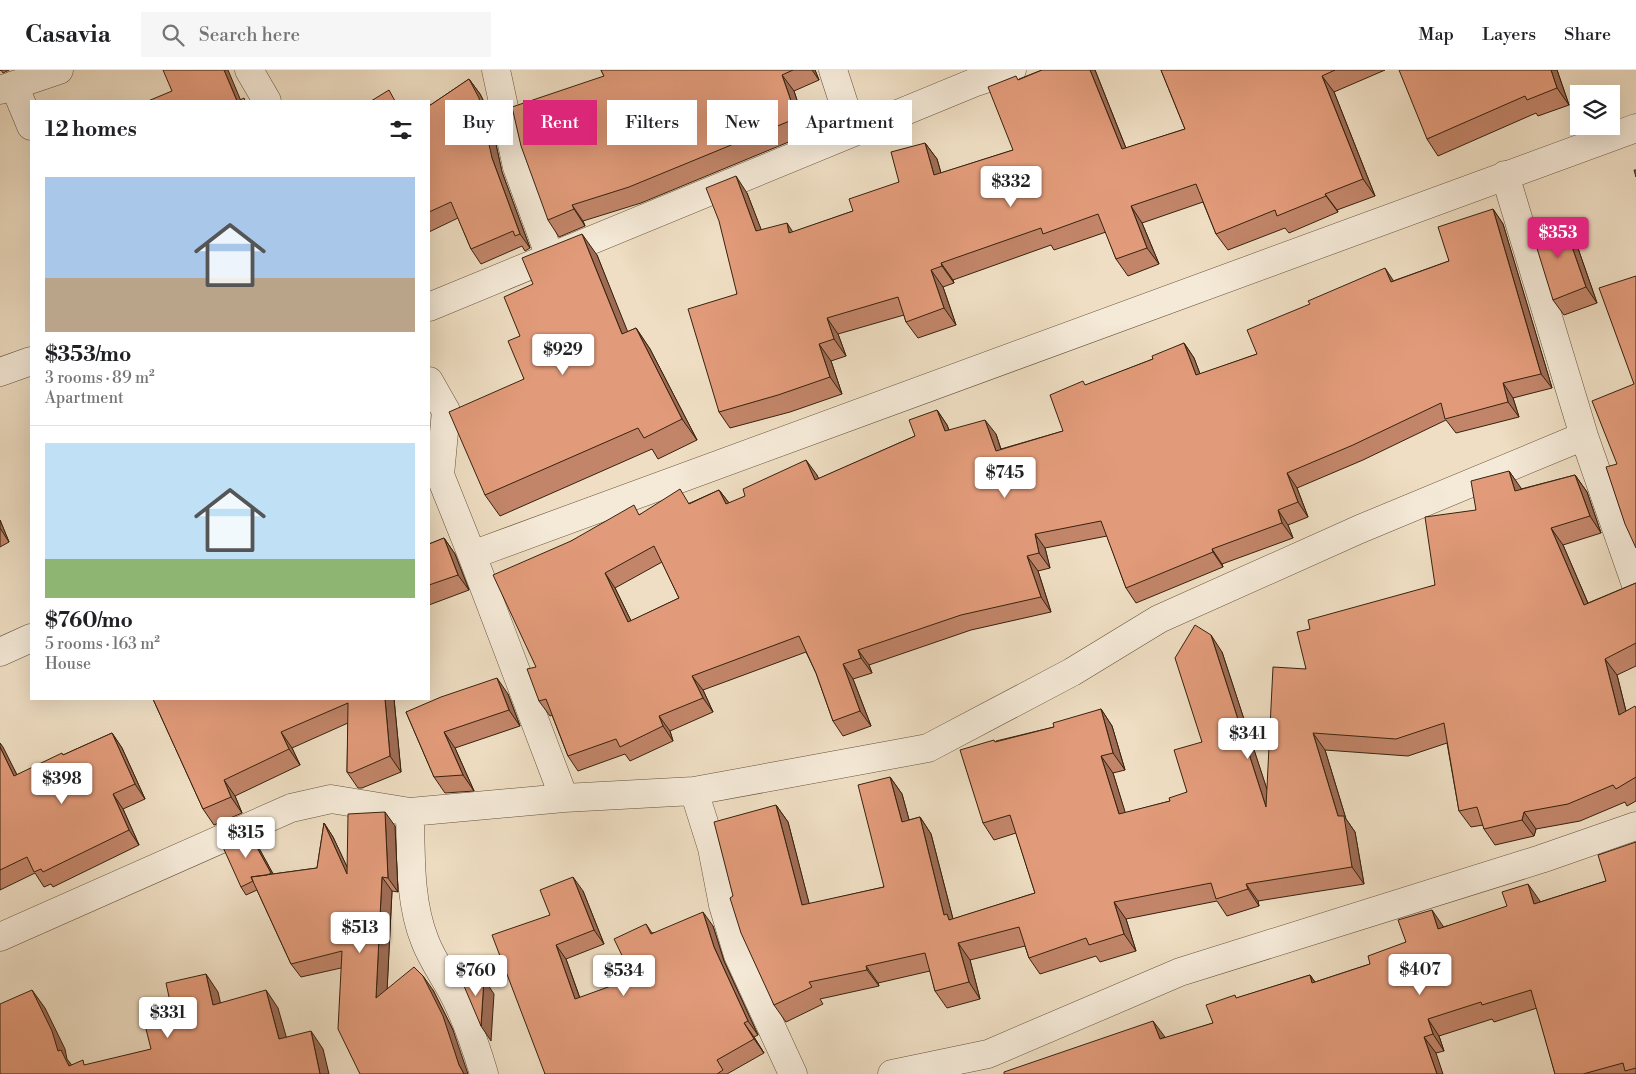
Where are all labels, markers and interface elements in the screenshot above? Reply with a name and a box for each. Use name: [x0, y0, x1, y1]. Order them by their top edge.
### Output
search box: [141, 12, 491, 57]
text: Casavia: [25, 20, 111, 50]
icon: search: [159, 21, 187, 49]
text: Search here: [199, 23, 300, 47]
text: Map: [1419, 23, 1454, 46]
text: Layers: [1482, 23, 1536, 46]
text: Share: [1564, 23, 1611, 46]
map controls: [1570, 85, 1620, 135]
button: layers: [1570, 85, 1620, 135]
chip: Buy: [445, 100, 513, 145]
chip: Rent: [523, 100, 597, 145]
chip: Filters: [607, 100, 697, 145]
chip: New: [707, 100, 778, 145]
chip: Apartment: [788, 100, 912, 145]
icon: filters: [387, 116, 415, 144]
text: 12 homes: [45, 117, 137, 143]
pin: $332: [981, 166, 1041, 208]
text: $332: [992, 172, 1030, 192]
icon: home: [185, 210, 275, 300]
pin: $353: [1528, 216, 1588, 259]
text: $353: [1539, 223, 1577, 243]
pin: $929: [533, 334, 593, 376]
text: $929: [543, 340, 583, 360]
text: $353/mo: [45, 342, 131, 368]
text: 3 rooms · 89 m²: [45, 368, 155, 388]
text: Apartment: [45, 388, 124, 408]
pin: $745: [975, 456, 1035, 499]
text: $745: [986, 463, 1024, 483]
icon: home: [185, 475, 275, 565]
text: $760/mo: [45, 608, 133, 634]
text: 5 rooms · 163 m²: [45, 634, 160, 654]
text: House: [45, 654, 91, 674]
pin: $341: [1218, 718, 1278, 760]
text: $341: [1229, 724, 1267, 744]
pin: $398: [32, 762, 92, 805]
text: $398: [42, 769, 82, 789]
pin: $315: [216, 816, 276, 859]
text: $315: [228, 823, 264, 843]
pin: $513: [330, 912, 390, 954]
text: $513: [342, 918, 378, 938]
pin: $760: [446, 954, 506, 997]
pin: $534: [594, 954, 654, 997]
pin: $407: [1390, 954, 1450, 996]
text: $407: [1399, 960, 1441, 980]
text: $760: [456, 961, 496, 981]
text: $534: [604, 961, 644, 981]
pin: $331: [138, 996, 198, 1039]
text: $331: [150, 1003, 186, 1023]

